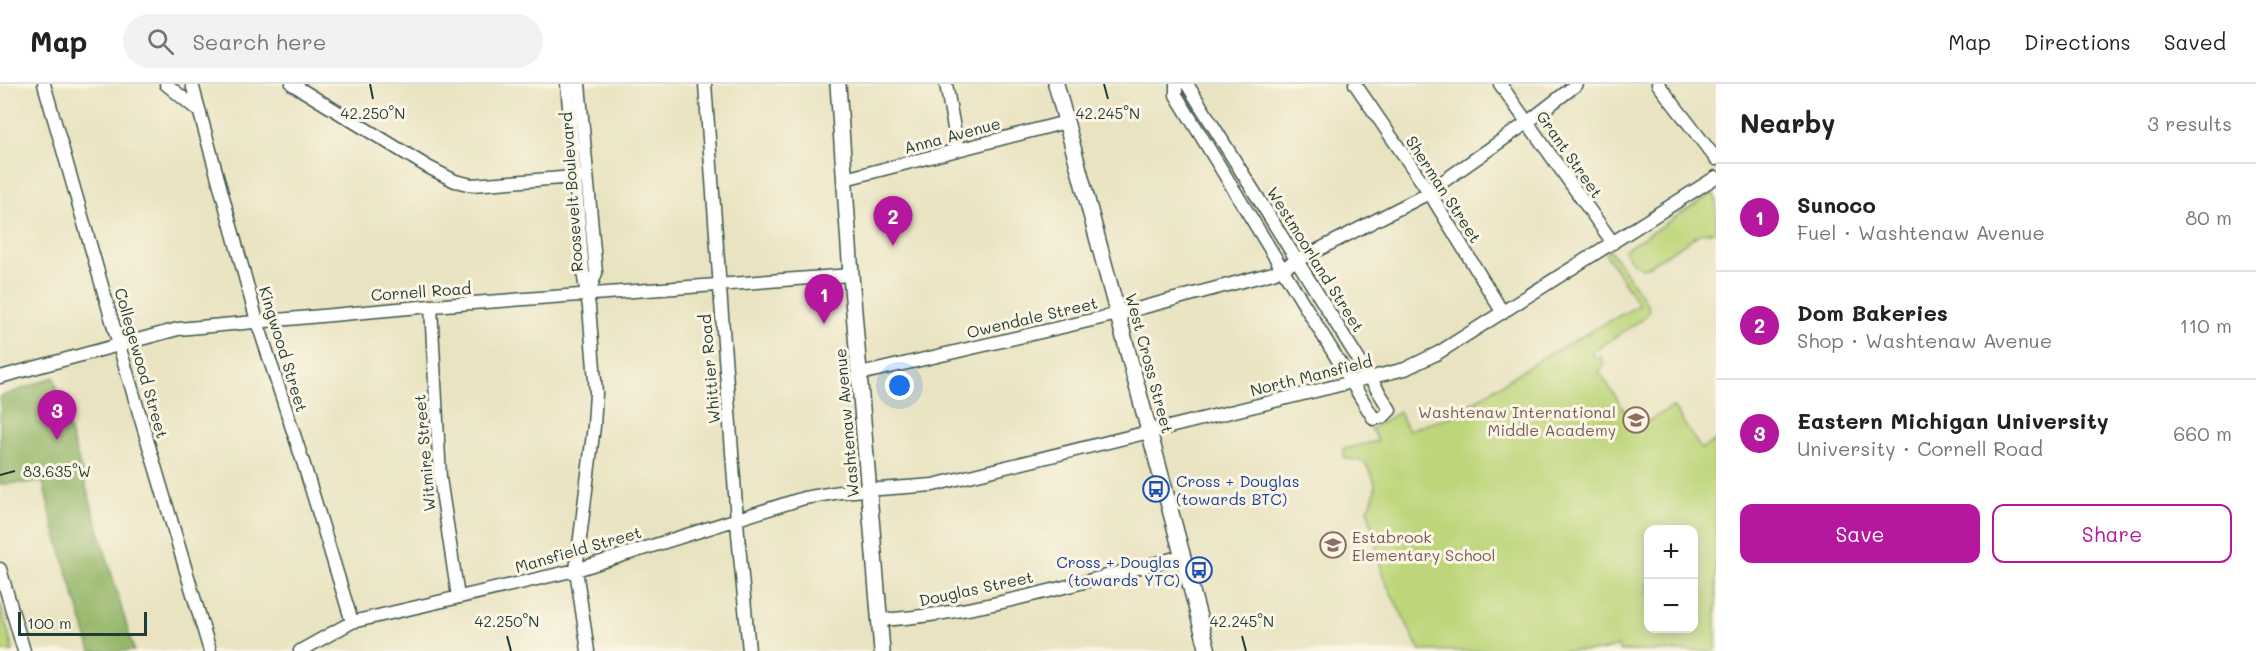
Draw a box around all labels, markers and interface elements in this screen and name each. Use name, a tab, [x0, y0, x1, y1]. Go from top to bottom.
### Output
search box	[123, 14, 543, 68]
text: Map	[30, 23, 87, 59]
icon: search	[144, 25, 177, 58]
text: Search here	[192, 27, 326, 56]
text: Map	[1948, 28, 1991, 55]
text: Directions	[2024, 28, 2131, 55]
text: Saved	[2164, 28, 2226, 55]
text: 42.250°N	[341, 103, 405, 123]
text: 42.245°N	[1076, 103, 1140, 123]
street label: Grant Street	[1532, 106, 1608, 202]
text: Nearby	[1740, 106, 1835, 140]
text: 3 results	[2147, 110, 2232, 136]
street label: Roosevelt Boulevard	[555, 111, 587, 273]
street label: Anna Avenue	[901, 112, 1003, 158]
street label: Sherman Street	[1402, 131, 1486, 247]
street label: Westmoorland Street	[1263, 182, 1369, 336]
text: Sunoco	[1797, 190, 1876, 219]
pin: 2	[874, 196, 912, 246]
text: 1	[1755, 204, 1764, 230]
text: 80 m	[2185, 204, 2232, 230]
text: Fuel · Washtenaw Avenue	[1797, 219, 2045, 245]
pin: 1	[804, 274, 844, 324]
street label: Cornell Road	[370, 277, 472, 305]
street label: Kingwood Street	[255, 284, 313, 414]
street label: Collegewood Street	[110, 285, 174, 441]
street label: West Cross Street	[1121, 291, 1179, 435]
street label: Owendale Street	[964, 292, 1100, 342]
text: Dom Bakeries	[1797, 298, 1948, 327]
text: 2	[1754, 312, 1765, 338]
text: 110 m	[2179, 312, 2232, 338]
street label: Whittier Road	[694, 313, 724, 425]
text: Shop · Washtenaw Avenue	[1797, 327, 2052, 353]
street label: Washtenaw Avenue	[829, 348, 863, 498]
street label: North Mansfield	[1248, 350, 1374, 400]
your location	[885, 371, 914, 400]
pin: 3	[38, 390, 76, 440]
street label: Witmire Street	[408, 393, 440, 513]
place label: Washtenaw International Middle Academy	[1418, 401, 1616, 440]
school or university icon: Washtenaw International Middle Academy	[1621, 405, 1651, 435]
text: Eastern Michigan University	[1797, 406, 2109, 435]
text: 3	[1754, 420, 1766, 446]
text: 660 m	[2173, 420, 2232, 446]
text: University · Cornell Road	[1797, 435, 2043, 461]
text: 83.635°W	[23, 461, 91, 481]
place label: Cross + Douglas (towards BTC)	[1176, 470, 1300, 509]
bus stop icon: Cross + Douglas (towards BTC)	[1141, 474, 1171, 504]
button: Save	[1740, 504, 1980, 563]
button: Share	[1992, 504, 2232, 563]
street label: Mansfield Street	[512, 521, 644, 577]
map controls	[1644, 525, 1698, 633]
button: +	[1644, 525, 1698, 579]
place label: Estabrook Elementary School	[1352, 526, 1496, 565]
school or university icon: Estabrook Elementary School	[1318, 530, 1348, 560]
place label: Cross + Douglas (towards YTC)	[1056, 551, 1180, 590]
bus stop icon: Cross + Douglas (towards YTC)	[1184, 555, 1214, 585]
street label: Douglas Street	[917, 566, 1035, 610]
button: −	[1644, 579, 1698, 633]
scale bar	[18, 609, 147, 636]
text: 42.250°N	[475, 611, 539, 631]
text: 42.245°N	[1210, 611, 1274, 631]
text: 100 m	[27, 612, 72, 633]

